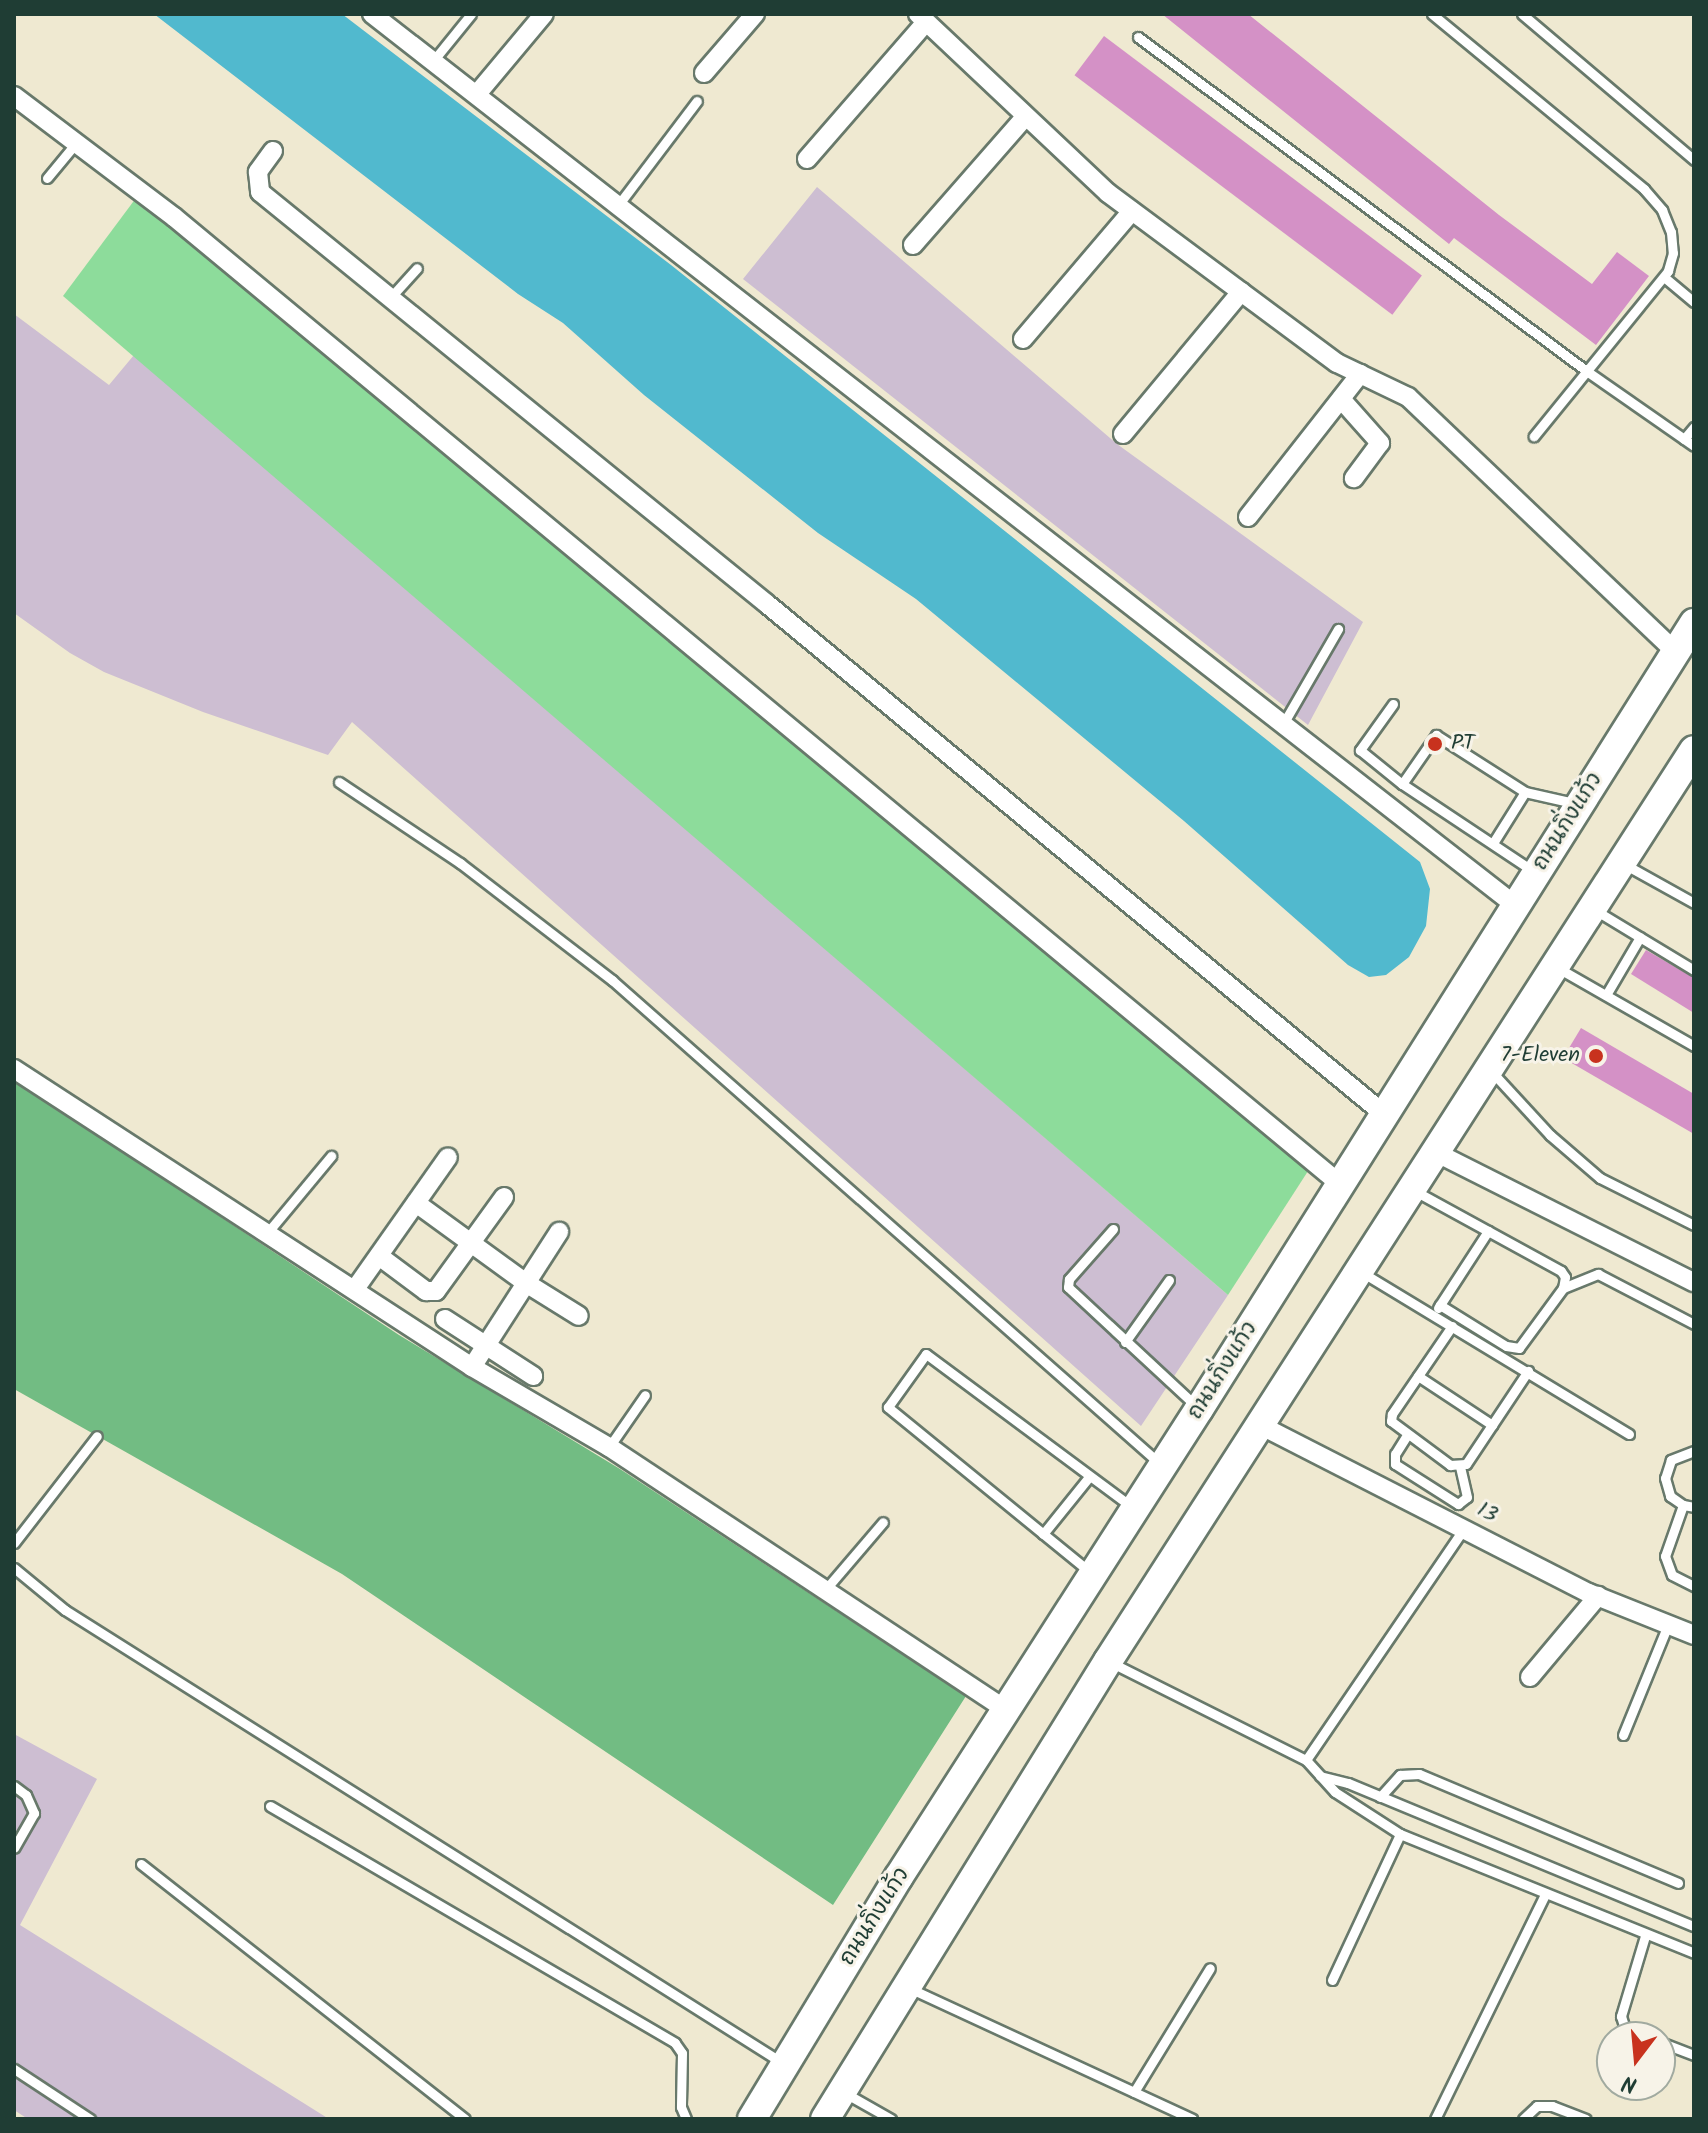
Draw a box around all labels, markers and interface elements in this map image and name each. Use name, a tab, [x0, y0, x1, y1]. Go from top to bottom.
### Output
place label: PT	[1451, 731, 1475, 757]
marker: PT	[1426, 735, 1444, 753]
street label: ถนนกิ่งแก้ว	[1528, 768, 1608, 876]
place label: 7-Eleven	[1501, 1043, 1580, 1069]
marker: 7-Eleven	[1587, 1047, 1605, 1065]
street label: ถนนกิ่งแก้ว	[1183, 1317, 1263, 1425]
street label: 13	[1472, 1497, 1502, 1529]
street label: ถนนกิ่งแก้ว	[835, 1863, 915, 1971]
north arrow	[1596, 2021, 1676, 2101]
text: N	[1618, 2064, 1641, 2101]

